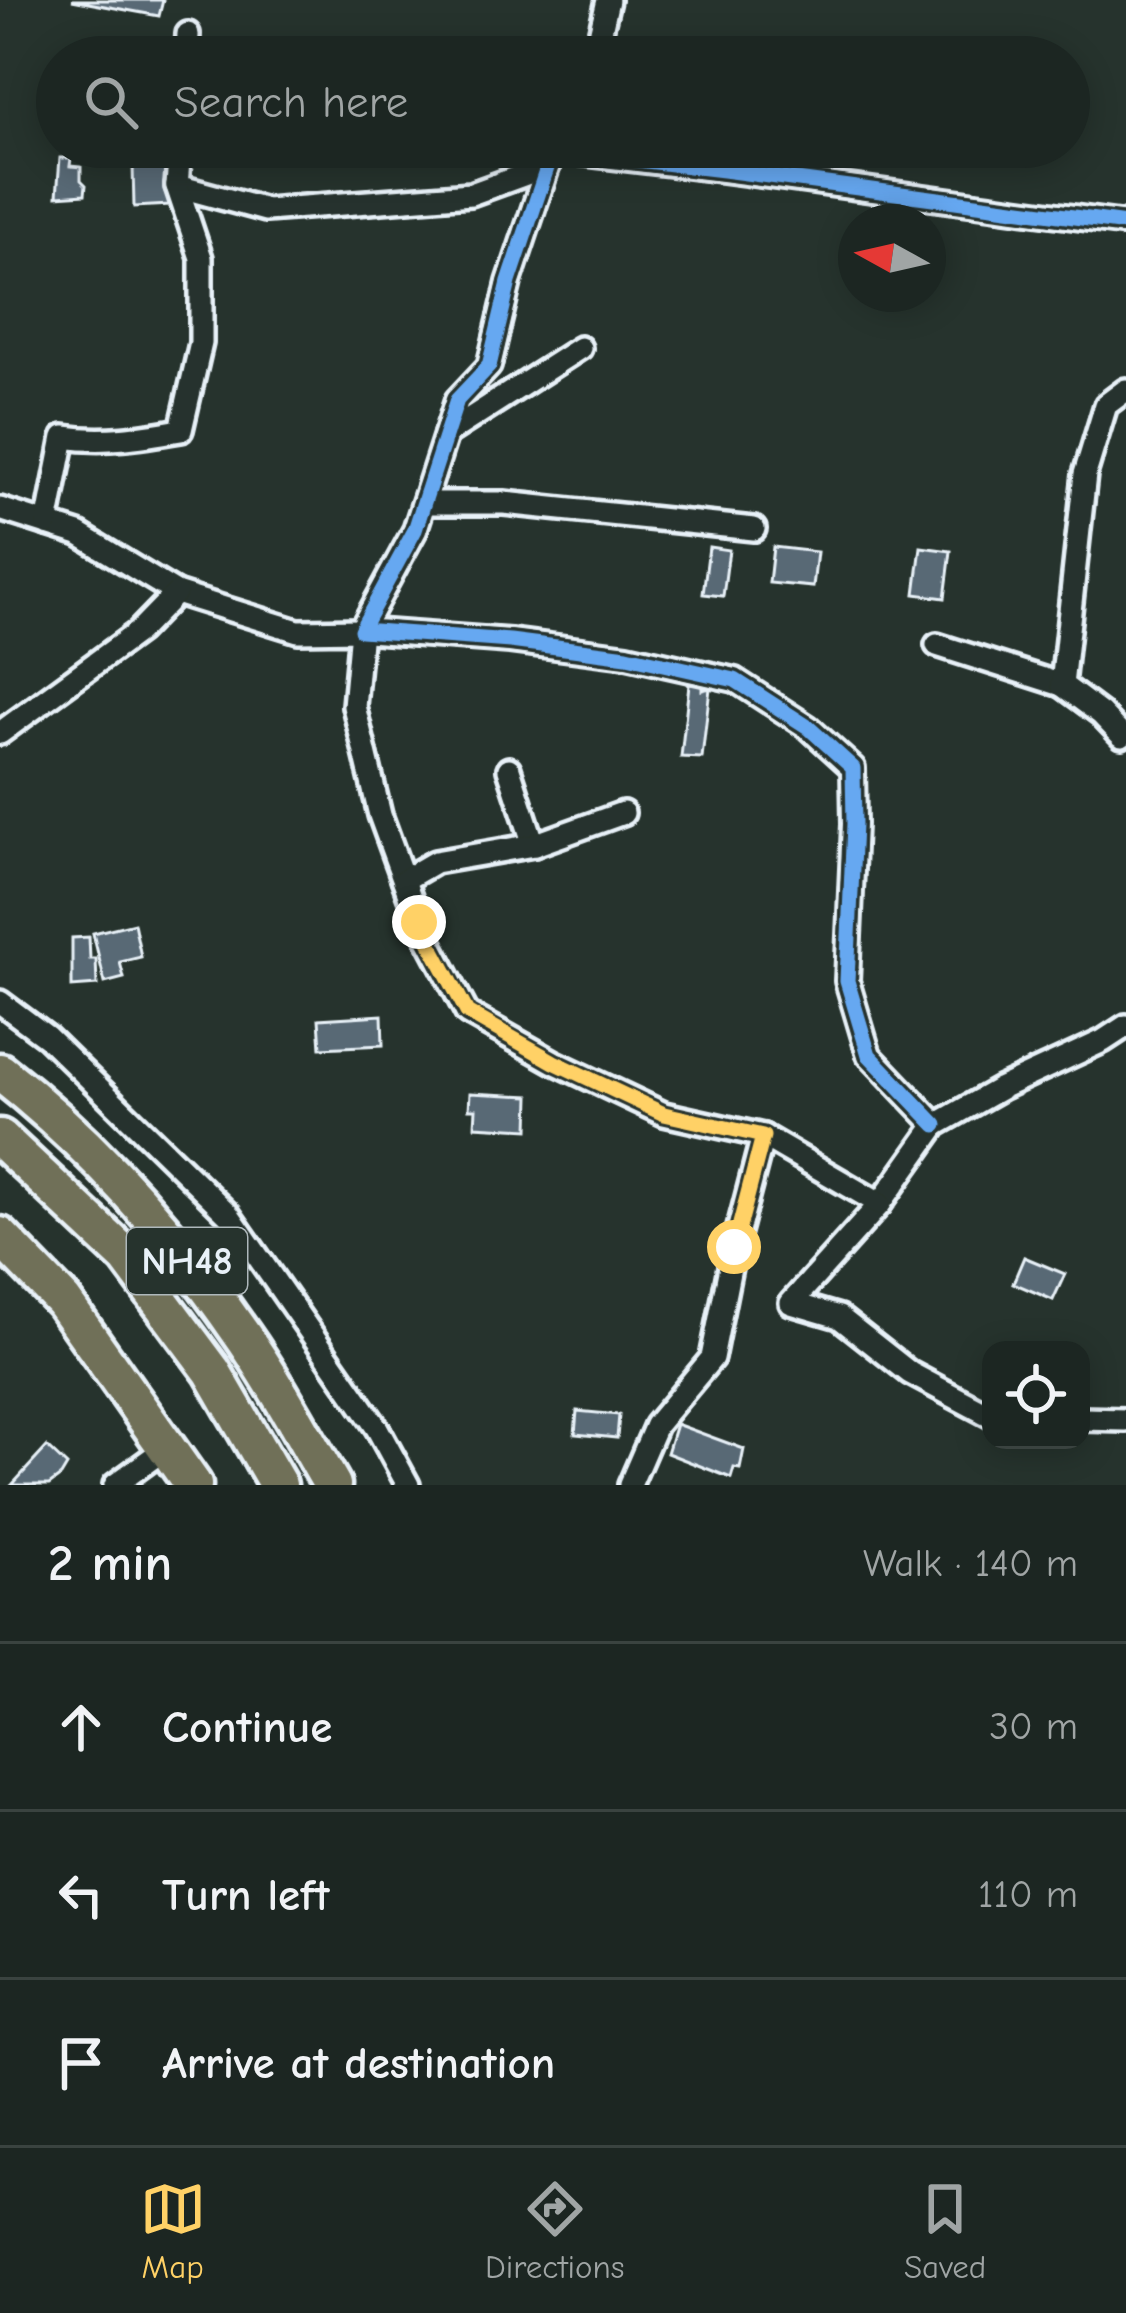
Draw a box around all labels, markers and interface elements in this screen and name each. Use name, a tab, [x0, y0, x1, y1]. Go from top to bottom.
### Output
search box	[36, 36, 1090, 168]
icon: search	[78, 69, 144, 135]
text: Search here	[174, 76, 408, 128]
north arrow	[838, 204, 946, 312]
route end	[392, 895, 446, 949]
route start	[707, 1220, 761, 1274]
road number: NH48	[127, 1228, 247, 1294]
map controls	[982, 1341, 1090, 1449]
button: locate	[982, 1341, 1090, 1449]
text: 2 min	[48, 1534, 172, 1593]
text: Walk · 140 m	[863, 1541, 1078, 1586]
icon: ahead	[48, 1694, 114, 1760]
text: Continue	[162, 1701, 332, 1753]
text: 30 m	[989, 1704, 1078, 1749]
icon: left	[48, 1862, 114, 1928]
text: Turn left	[162, 1869, 329, 1921]
text: 110 m	[978, 1872, 1078, 1917]
icon: arrive	[48, 2030, 114, 2096]
text: Arrive at destination	[162, 2037, 555, 2089]
tab: Map	[140, 2176, 206, 2286]
tab: Directions	[485, 2176, 625, 2286]
tab: Saved	[904, 2176, 986, 2286]

